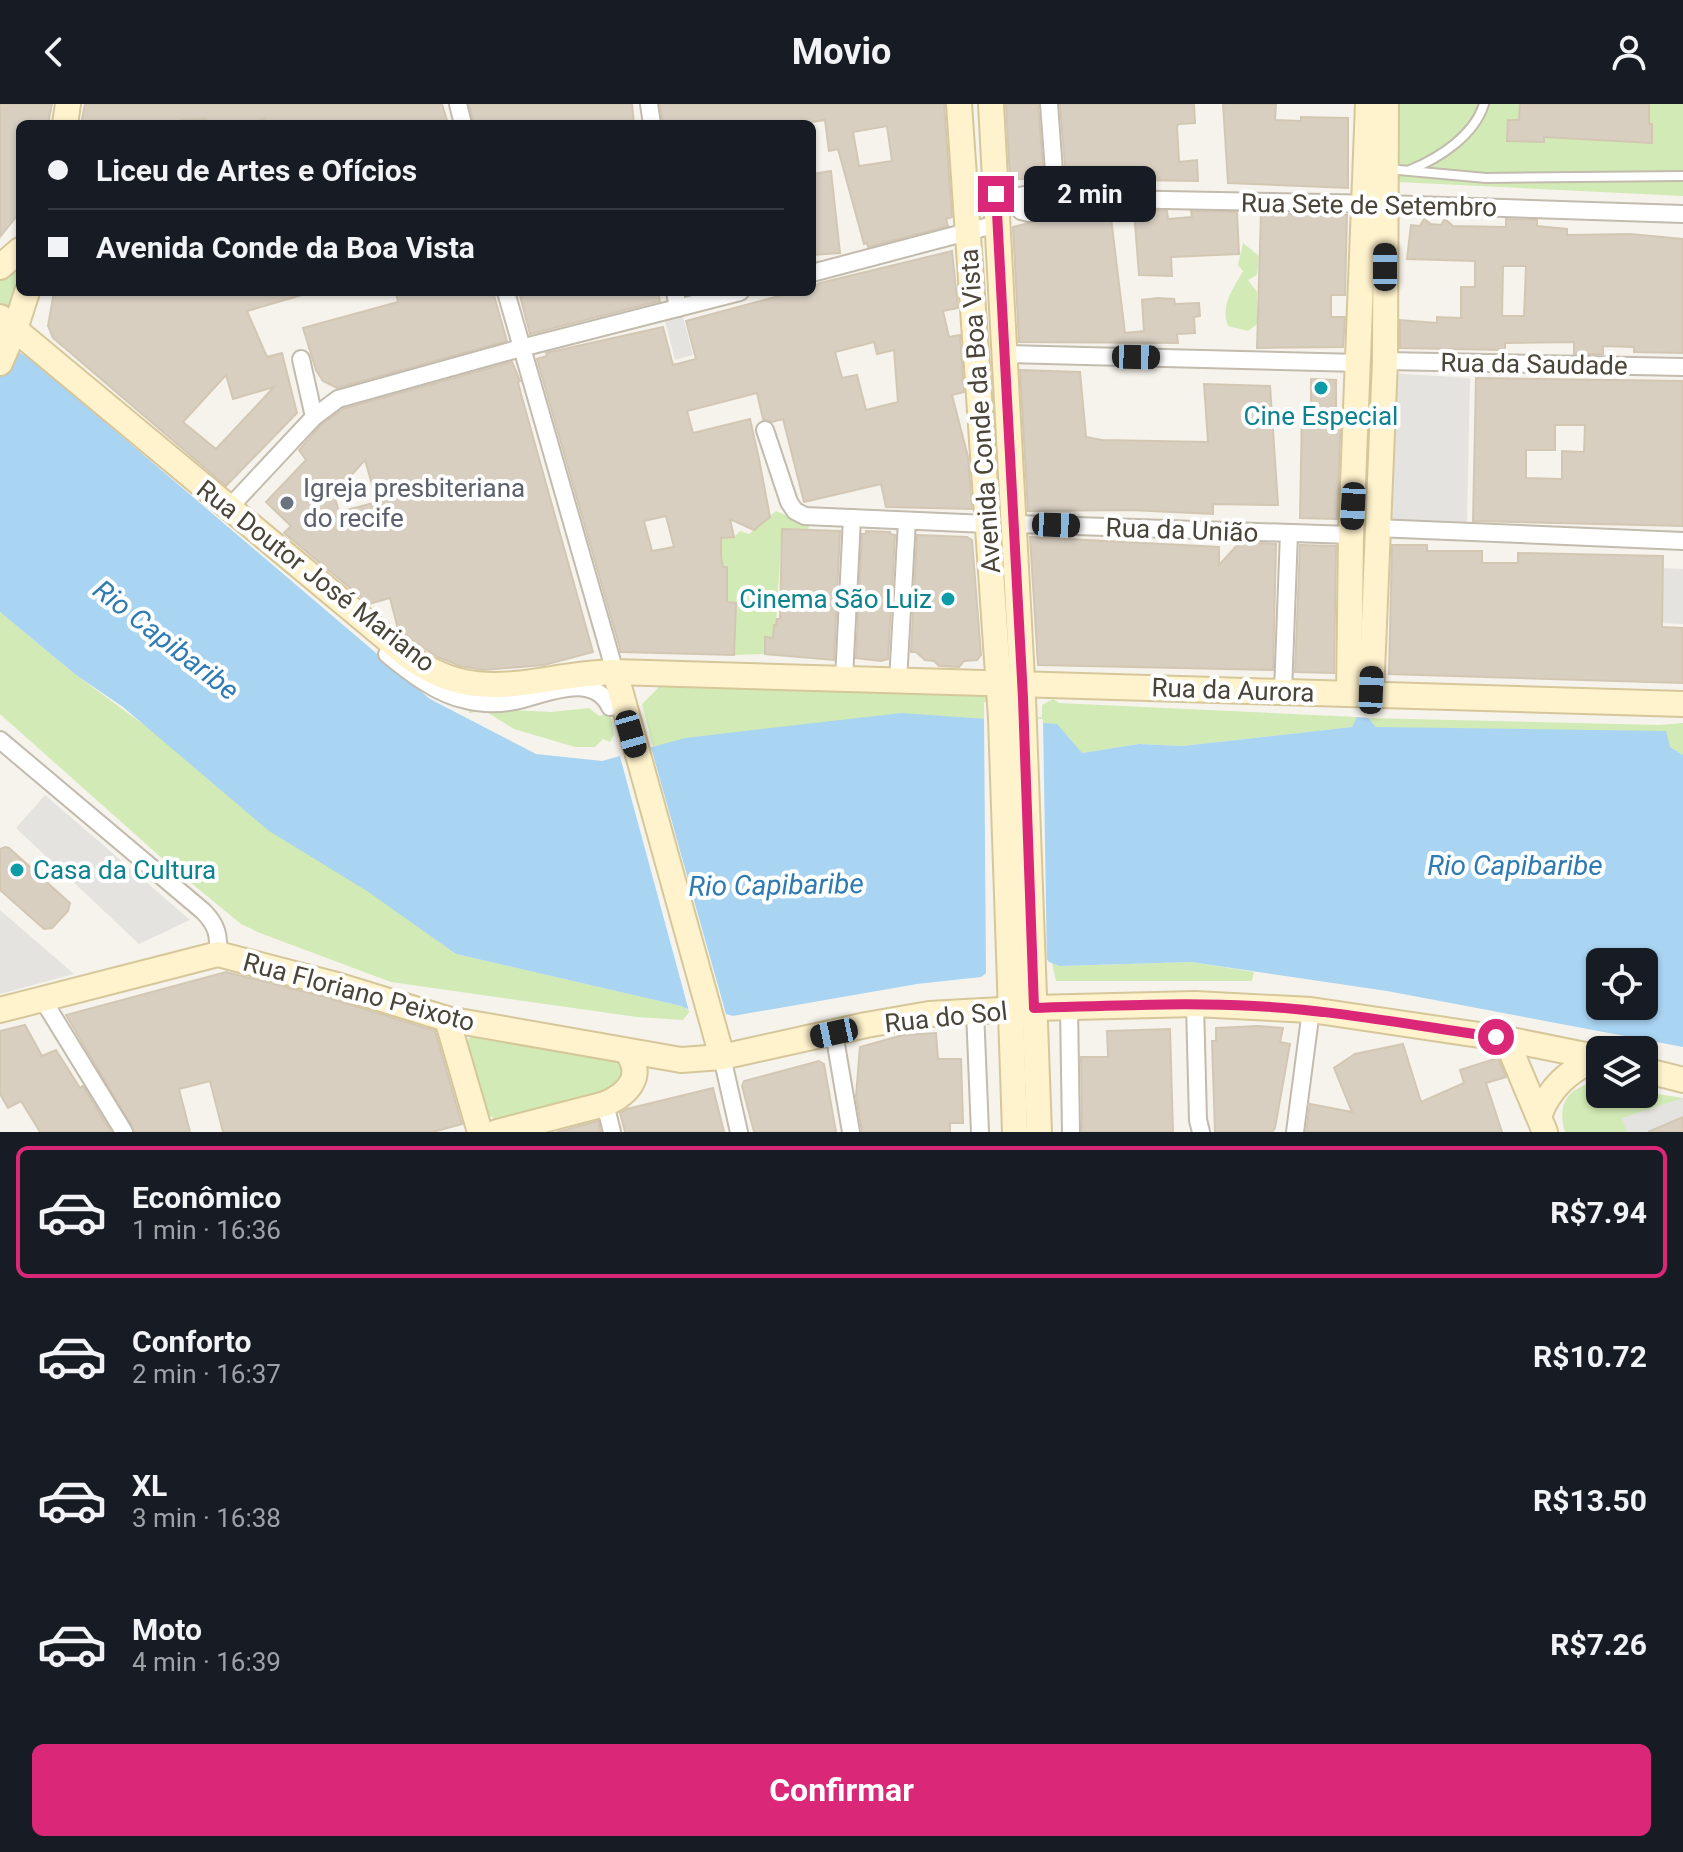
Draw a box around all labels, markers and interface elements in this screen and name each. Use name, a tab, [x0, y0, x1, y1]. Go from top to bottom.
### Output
icon: back	[32, 30, 76, 74]
icon: person	[1607, 30, 1651, 74]
text: Movio	[792, 31, 891, 73]
text: Liceu de Artes e Ofícios	[96, 153, 417, 188]
callout: 2 min	[1024, 166, 1156, 222]
route end	[978, 176, 1014, 212]
text: 2 min	[1057, 179, 1123, 209]
street label: Rua Sete de Setembro	[1241, 188, 1497, 222]
text: Avenida Conde da Boa Vista	[96, 230, 475, 265]
car	[1373, 243, 1397, 291]
street label: Avenida Conde da Boa Vista	[954, 248, 1006, 574]
car	[1112, 345, 1160, 369]
street label: Rua da Saudade	[1440, 347, 1628, 381]
marker: Cine Especial	[1312, 379, 1330, 397]
place label: Cine Especial	[1244, 401, 1398, 431]
place label: Igreja presbiteriana do recife	[303, 473, 525, 533]
street label: Rua Doutor José Mariano	[191, 474, 441, 678]
car	[1340, 481, 1366, 531]
marker: Igreja presbiteriana do recife	[278, 494, 296, 512]
car	[1032, 512, 1080, 538]
street label: Rua da União	[1105, 512, 1259, 548]
water label: Rio Capibaribe	[87, 573, 245, 707]
place label: Cinema São Luiz	[739, 584, 932, 614]
marker: Cinema São Luiz	[939, 590, 957, 608]
car	[1358, 666, 1384, 714]
street label: Rua da Aurora	[1151, 672, 1315, 708]
car	[613, 708, 649, 760]
water label: Rio Capibaribe	[1427, 849, 1603, 882]
place label: Casa da Cultura	[33, 855, 216, 885]
marker: Casa da Cultura	[8, 861, 26, 879]
water label: Rio Capibaribe	[688, 867, 864, 903]
street label: Rua Floriano Peixoto	[240, 947, 478, 1037]
map controls	[1586, 948, 1658, 1108]
button: locate	[1586, 948, 1658, 1020]
street label: Rua do Sol	[883, 996, 1009, 1038]
car	[808, 1016, 860, 1050]
route start	[1478, 1019, 1514, 1055]
button: layers	[1586, 1036, 1658, 1108]
icon: car	[36, 1176, 108, 1248]
text: Econômico	[132, 1180, 281, 1215]
text: R$7.94	[1550, 1195, 1647, 1230]
text: 1 min · 16:36	[132, 1215, 281, 1245]
icon: car	[36, 1320, 108, 1392]
text: Conforto	[132, 1324, 251, 1359]
text: R$10.72	[1533, 1339, 1647, 1374]
text: 2 min · 16:37	[132, 1359, 281, 1389]
icon: car	[36, 1464, 108, 1536]
text: XL	[132, 1468, 167, 1503]
text: R$13.50	[1533, 1483, 1647, 1518]
text: 3 min · 16:38	[132, 1503, 281, 1533]
icon: car	[36, 1608, 108, 1680]
text: Moto	[132, 1612, 202, 1647]
text: R$7.26	[1550, 1627, 1647, 1662]
text: 4 min · 16:39	[132, 1647, 281, 1677]
button: Confirmar	[32, 1744, 1651, 1836]

